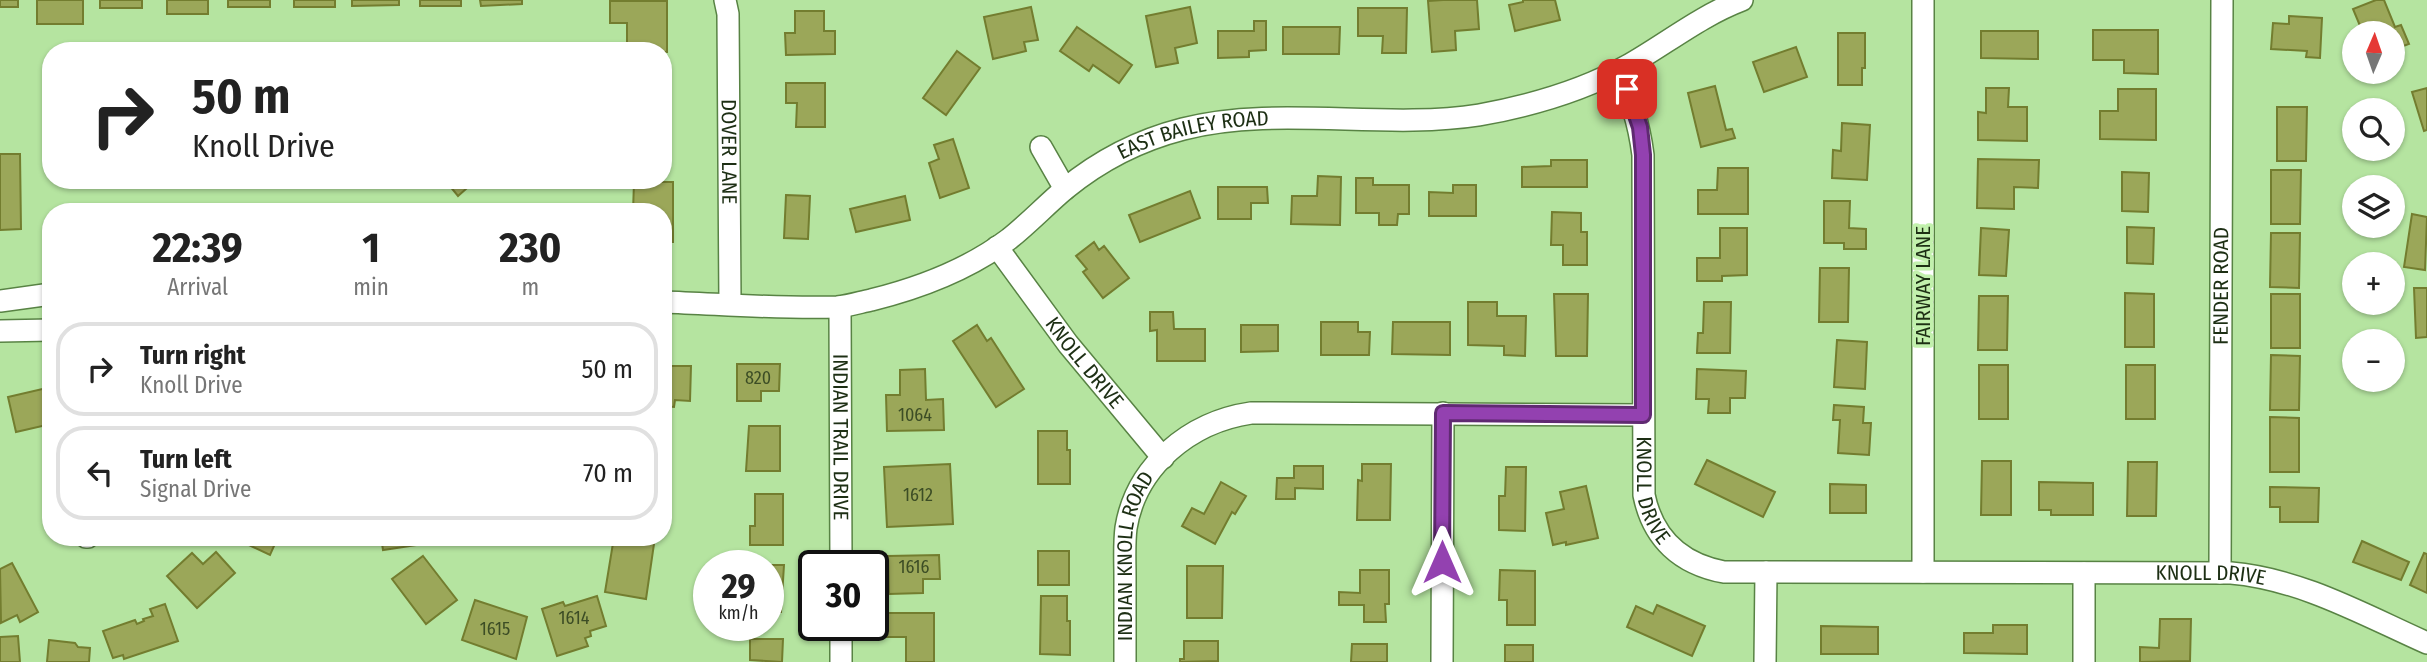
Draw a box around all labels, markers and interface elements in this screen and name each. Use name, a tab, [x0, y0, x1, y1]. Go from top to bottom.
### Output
north arrow	[2342, 21, 2404, 84]
map controls	[2342, 21, 2405, 392]
pin	[1597, 59, 1657, 119]
text: 50 m	[192, 67, 290, 126]
icon: right	[77, 70, 168, 161]
icon: arrive	[1608, 70, 1646, 108]
button: search	[2342, 98, 2405, 161]
street label: DOVER LANE	[716, 99, 742, 205]
street label: EAST BAILEY ROAD	[1113, 105, 1269, 165]
text: Knoll Drive	[192, 127, 335, 165]
button: layers	[2342, 175, 2405, 238]
text: 22:39	[152, 223, 243, 273]
text: 1	[362, 223, 380, 273]
text: 230	[499, 223, 562, 273]
street label: FAIRWAY LANE	[1910, 226, 1936, 346]
street label: FENDER ROAD	[2208, 227, 2234, 345]
button: +	[2342, 252, 2405, 315]
text: Arrival	[167, 273, 228, 301]
text: min	[353, 273, 389, 301]
text: m	[522, 273, 539, 301]
street label: KNOLL DRIVE	[1040, 312, 1129, 414]
button: −	[2342, 329, 2405, 392]
text: Turn right	[140, 340, 246, 371]
icon: right	[81, 350, 119, 388]
text: 50 m	[581, 354, 633, 385]
street label: INDIAN TRAIL DRIVE	[827, 354, 854, 520]
house number: 820	[745, 367, 771, 389]
text: Knoll Drive	[140, 371, 243, 399]
house number: 1064	[898, 404, 932, 426]
street label: KNOLL DRIVE	[1631, 436, 1676, 549]
text: Turn left	[140, 444, 232, 475]
icon: left	[81, 454, 119, 492]
text: 70 m	[583, 458, 633, 489]
street label: INDIAN KNOLL ROAD	[1112, 466, 1159, 641]
text: Signal Drive	[140, 475, 251, 503]
house number: 1612	[903, 484, 933, 506]
position arrow	[1405, 525, 1479, 599]
speed limit sign: 30	[798, 550, 889, 641]
house number: 1616	[898, 556, 930, 578]
street label: KNOLL DRIVE	[2156, 560, 2268, 591]
text: 29	[721, 565, 756, 607]
text: km/h	[718, 602, 759, 624]
house number: 1614	[559, 607, 590, 629]
house number: 1615	[480, 618, 510, 640]

